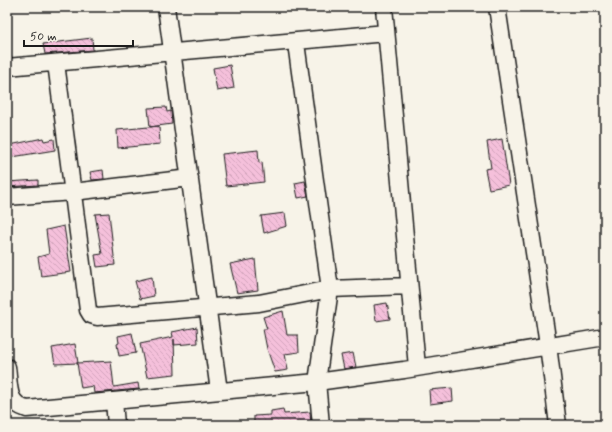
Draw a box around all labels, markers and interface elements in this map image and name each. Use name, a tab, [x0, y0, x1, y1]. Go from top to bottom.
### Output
scale bar	[24, 22, 133, 48]
text: 50 m	[30, 29, 57, 45]

